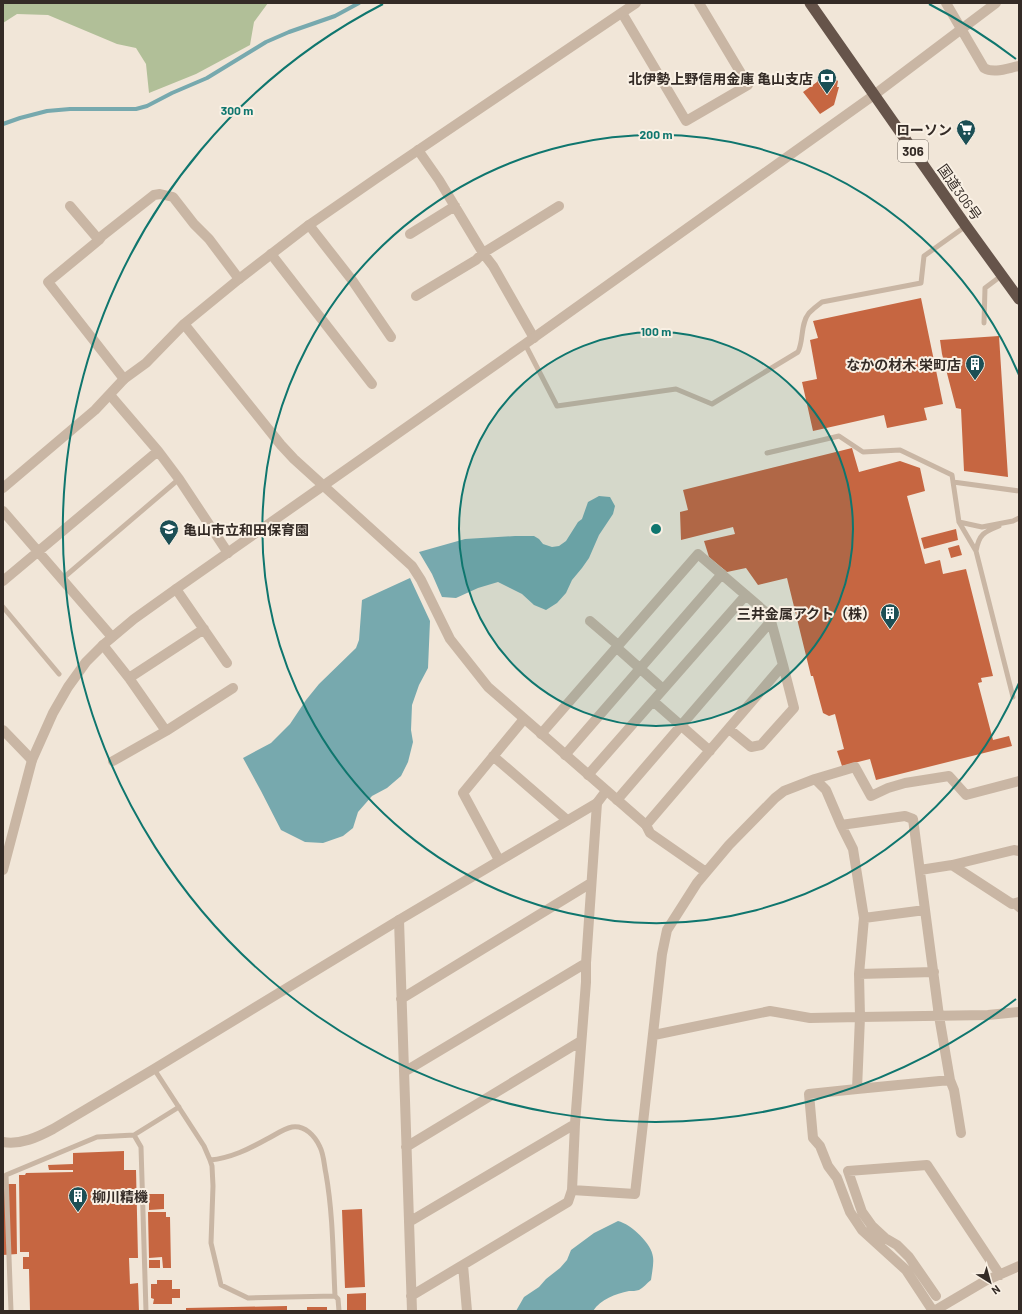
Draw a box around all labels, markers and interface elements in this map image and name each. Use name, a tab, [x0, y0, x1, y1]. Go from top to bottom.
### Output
bank icon: 北伊勢上野信用金庫 亀山支店	[816, 67, 838, 95]
place label: 北伊勢上野信用金庫 亀山支店	[628, 70, 813, 87]
text: 300 m	[221, 103, 253, 117]
supermarket icon: ローソン	[955, 118, 977, 146]
place label: ローソン	[896, 121, 952, 138]
text: 200 m	[640, 127, 672, 141]
road number: 306	[898, 140, 928, 162]
street label: 国道306号	[935, 161, 985, 223]
text: 100 m	[641, 324, 671, 338]
building icon: なかの材木 栄町店	[964, 353, 986, 381]
place label: なかの材木 栄町店	[846, 356, 961, 373]
school or university icon: 亀山市立和田保育園	[158, 518, 180, 546]
place label: 亀山市立和田保育園	[183, 521, 309, 538]
centre of rings	[649, 522, 663, 536]
building icon: 三井金属アクト（株）	[879, 602, 901, 630]
place label: 三井金属アクト（株）	[737, 605, 876, 622]
building icon: 柳川精機	[67, 1185, 89, 1213]
place label: 柳川精機	[92, 1188, 148, 1205]
north arrow	[970, 1262, 1010, 1302]
text: N	[989, 1283, 1003, 1298]

